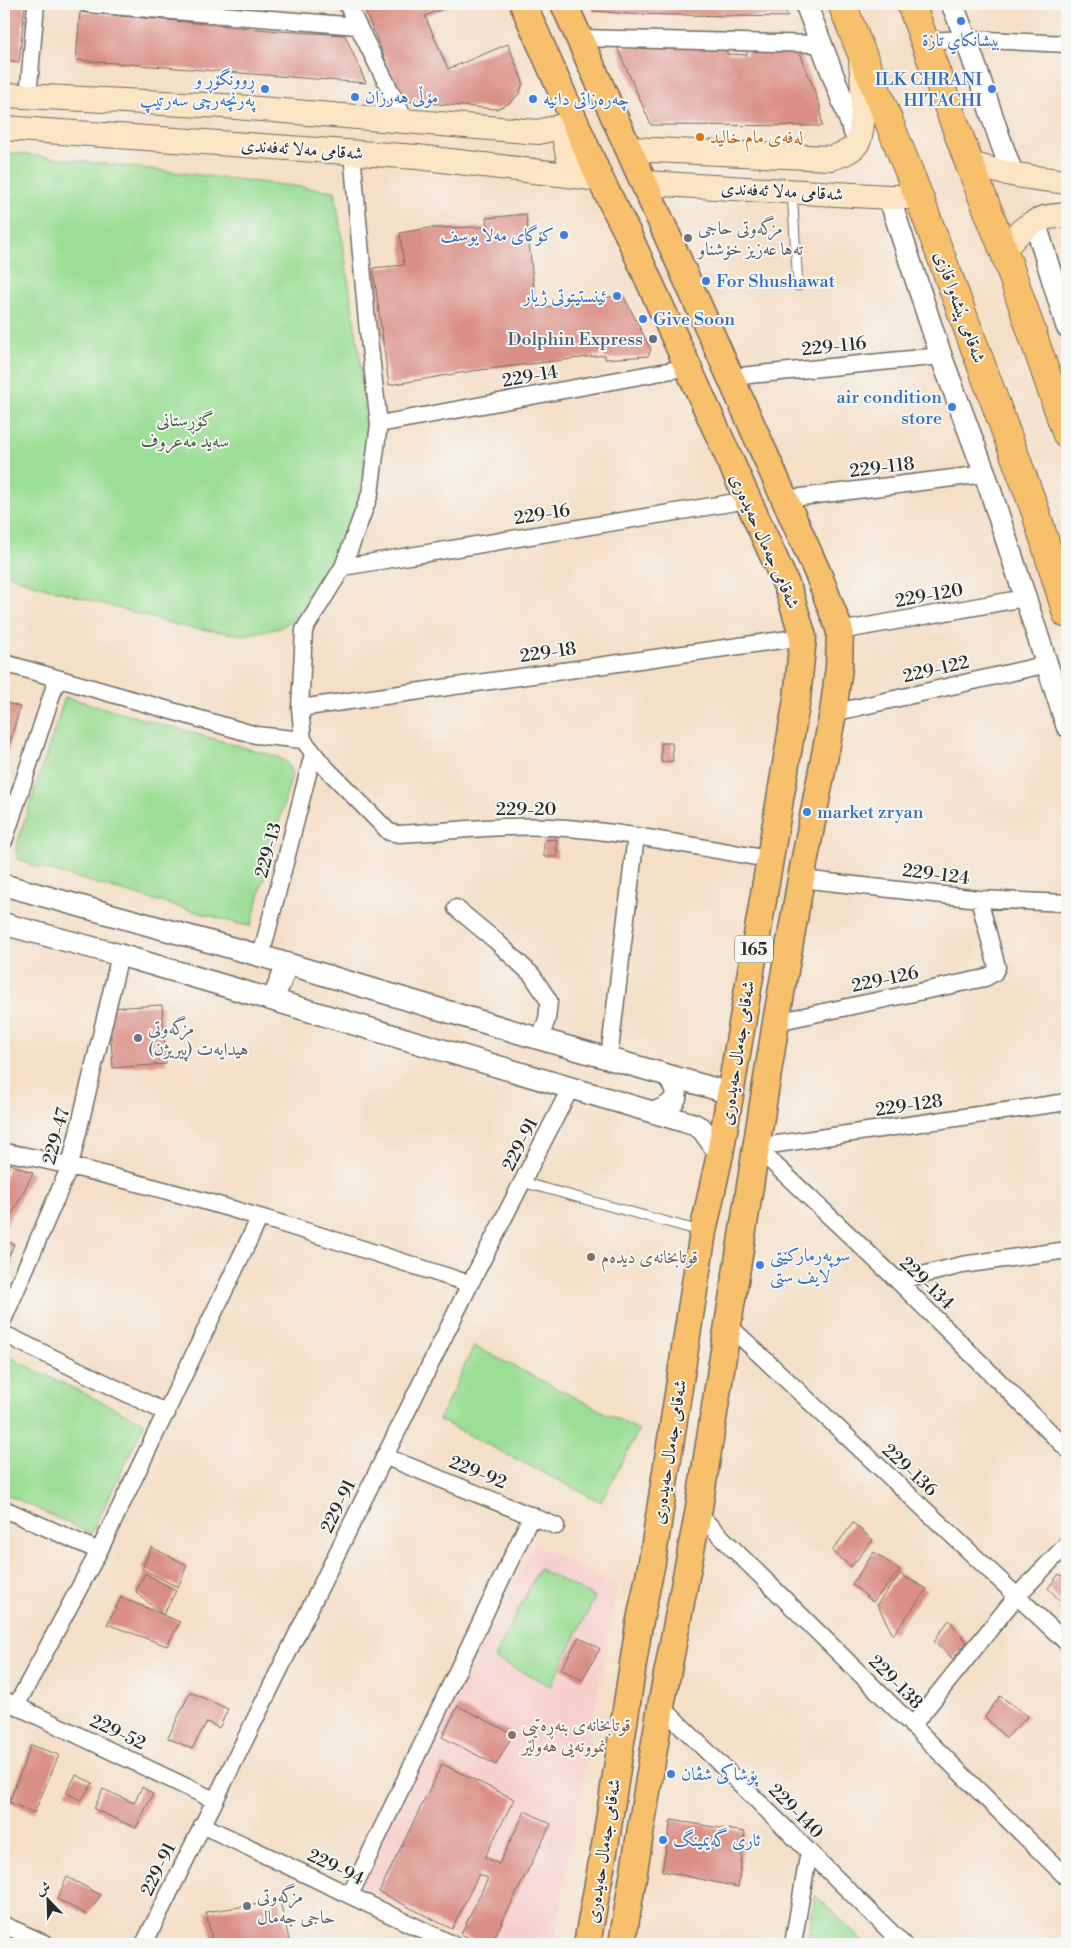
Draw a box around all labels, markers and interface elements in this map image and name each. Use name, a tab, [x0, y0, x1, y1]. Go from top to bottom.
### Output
marker: بيشانكاي تازة	[955, 15, 967, 27]
place label: بيشانكاي تازة	[922, 29, 1000, 55]
place label: ڕوونگۆڕ و پەرنچەرچی سەرتیپ	[140, 67, 257, 114]
place label: ILK CHRANI HITACHI	[875, 68, 982, 112]
marker: ڕوونگۆڕ و پەرنچەرچی سەرتیپ	[259, 83, 271, 95]
marker: ILK CHRANI HITACHI	[986, 83, 998, 95]
place label: مۆڵی هەرزان	[365, 86, 438, 109]
place label: چەرەزاتی دانیە	[543, 88, 629, 112]
marker: مۆڵی هەرزان	[349, 91, 361, 103]
marker: چەرەزاتی دانیە	[527, 93, 539, 105]
place label: لەفەی مام خالید	[710, 126, 803, 153]
marker: لەفەی مام خالید	[694, 131, 706, 143]
street label: شەقامی مەلا ئەفەندی	[240, 134, 364, 165]
street label: شەقامی مەلا ئەفەندی	[720, 177, 844, 206]
place label: مزگەوتی حاجی تەها عەزیز خۆشناو	[696, 215, 804, 261]
place label: کۆگای مەلا یوسف	[440, 224, 554, 247]
marker: کۆگای مەلا یوسف	[558, 229, 570, 241]
marker: مزگەوتی حاجی تەها عەزیز خۆشناو	[682, 232, 694, 244]
street label: شەقامی پێشەوا قازی	[929, 248, 991, 367]
place label: For Shushawat	[716, 270, 836, 293]
marker: For Shushawat	[700, 275, 712, 287]
place label: ئینستیتوتی ژیار	[522, 285, 607, 308]
marker: ئینستیتوتی ژیار	[611, 290, 623, 302]
place label: Give Soon	[653, 308, 735, 331]
marker: Give Soon	[637, 313, 649, 325]
place label: Dolphin Express	[508, 328, 643, 351]
street label: 229-116	[801, 332, 868, 361]
marker: Dolphin Express	[647, 333, 659, 345]
street label: 229-14	[500, 360, 560, 393]
place label: air condition store	[836, 386, 942, 430]
marker: air condition store	[946, 401, 958, 413]
park label: گۆڕستانی سەید مەعروف	[141, 409, 229, 454]
street label: 229-118	[848, 452, 916, 483]
street label: شەقامی جەمال حەیدەری	[724, 470, 805, 613]
street label: 229-16	[512, 499, 572, 530]
street label: 229-120	[893, 578, 965, 613]
street label: 229-18	[518, 637, 578, 668]
street label: 229-122	[901, 651, 971, 688]
street label: 229-20	[496, 798, 556, 821]
place label: market zryan	[817, 801, 924, 824]
marker: market zryan	[801, 806, 813, 818]
street label: 229-13	[250, 820, 287, 880]
street label: 229-124	[901, 859, 971, 890]
road number: 165	[735, 936, 773, 962]
street label: 229-126	[850, 961, 921, 998]
street label: شەقامی جەمال حەیدەری	[715, 979, 760, 1127]
place label: مزگه‌وتی هیدایه‌ت (پیریژن)	[148, 1015, 248, 1062]
marker: مزگه‌وتی هیدایه‌ت (پیریژن)	[132, 1032, 144, 1044]
street label: 229-128	[874, 1089, 944, 1122]
street label: 229-47	[38, 1105, 75, 1167]
street label: 229-91	[497, 1114, 544, 1175]
place label: سوپەرمارکێتی لایف ستی	[770, 1244, 850, 1289]
place label: قوتابخانەی دیدەم	[601, 1246, 698, 1273]
marker: قوتابخانەی دیدەم	[585, 1251, 597, 1263]
street label: 229-134	[894, 1252, 959, 1315]
marker: سوپەرمارکێتی لایف ستی	[754, 1259, 766, 1271]
street label: شەقامی جەمال حەیدەری	[647, 1378, 692, 1526]
street label: 229-136	[877, 1439, 942, 1502]
street label: 229-92	[446, 1451, 510, 1494]
street label: 229-91	[316, 1476, 361, 1537]
street label: 229-138	[864, 1650, 928, 1714]
street label: 229-52	[86, 1710, 149, 1755]
place label: قوتابخانەی بنەڕەتیی نموونەیی هەولێر	[520, 1714, 631, 1758]
marker: قوتابخانەی بنەڕەتیی نموونەیی هەولێر	[506, 1729, 518, 1741]
place label: پۆشاکی شڤان	[681, 1762, 759, 1787]
marker: پۆشاکی شڤان	[665, 1768, 677, 1780]
street label: شەقامی جەمال حەیدەری	[581, 1777, 626, 1925]
street label: 229-140	[763, 1779, 828, 1844]
place label: ئاری گەیمینگ	[673, 1827, 761, 1852]
marker: ئاری گەیمینگ	[657, 1834, 669, 1846]
street label: 229-91	[136, 1839, 181, 1900]
street label: 229-94	[304, 1844, 368, 1891]
north arrow	[22, 1876, 72, 1926]
text: ش	[33, 1878, 53, 1900]
place label: مزگەوتی حاجی جەمال	[257, 1883, 335, 1929]
marker: مزگەوتی حاجی جەمال	[241, 1900, 253, 1912]

